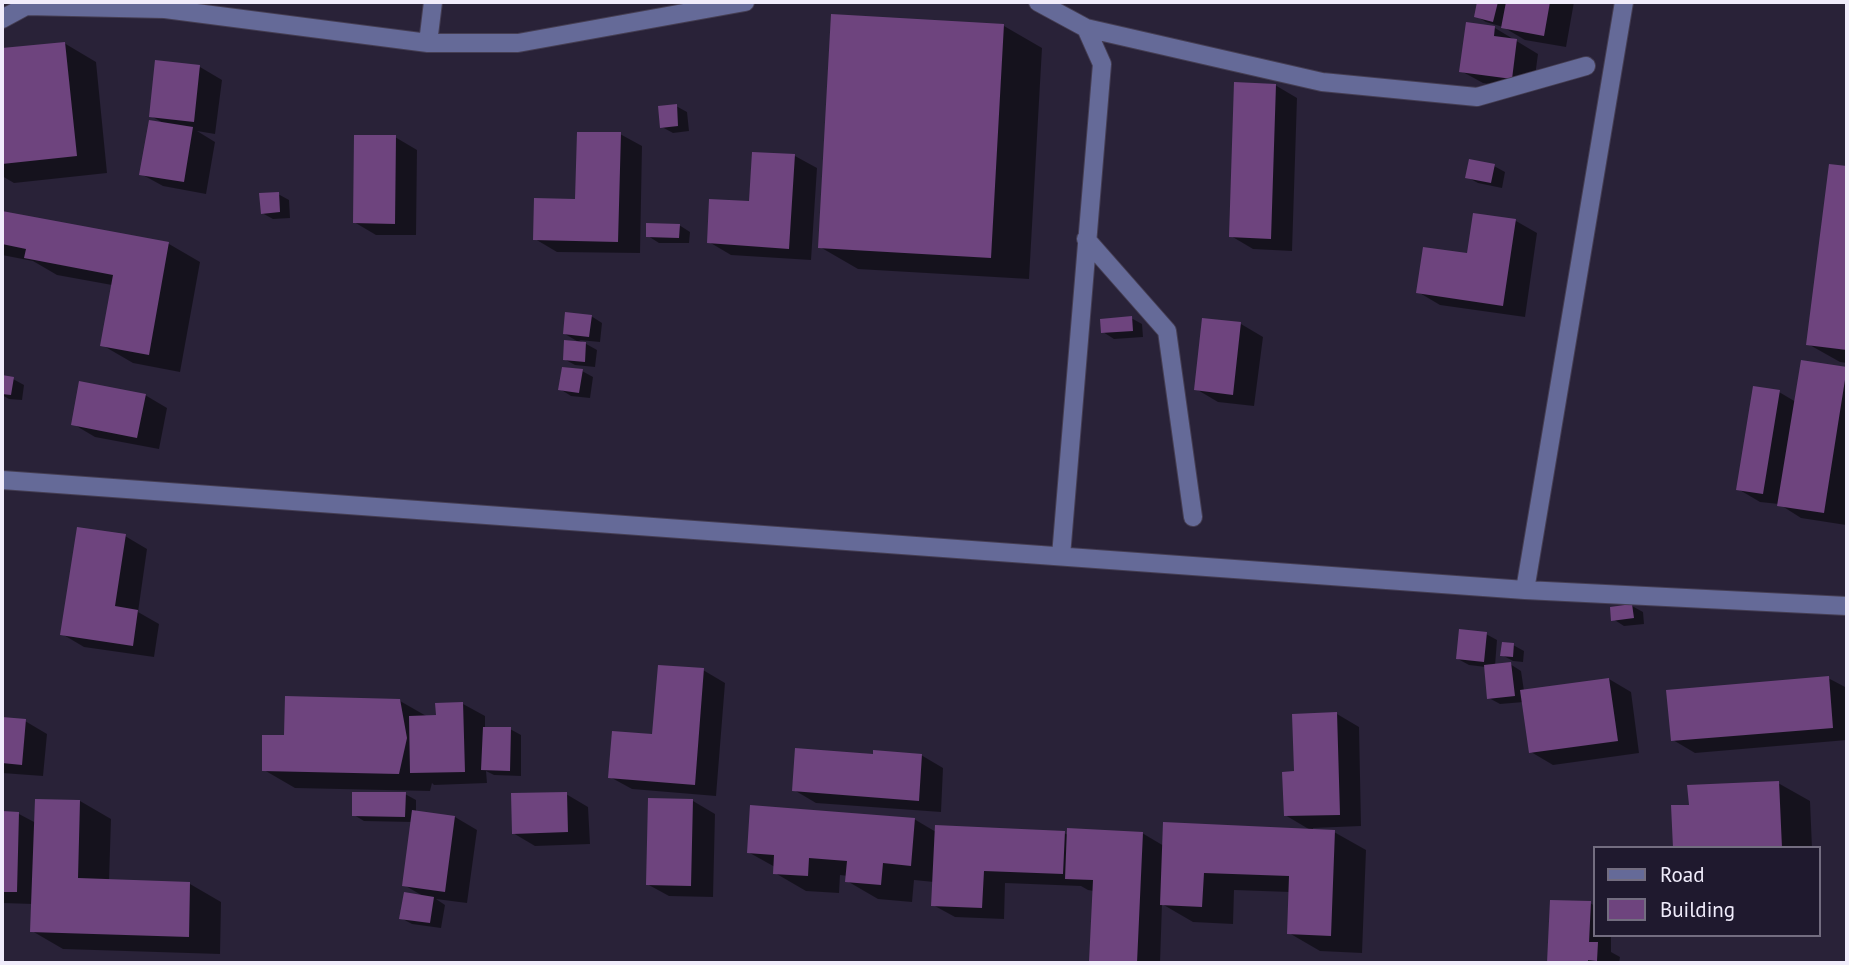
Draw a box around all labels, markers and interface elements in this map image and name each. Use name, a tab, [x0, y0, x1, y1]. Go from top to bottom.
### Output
legend	[1594, 846, 1821, 937]
text: Road	[1660, 861, 1704, 888]
text: Building	[1660, 896, 1735, 923]

